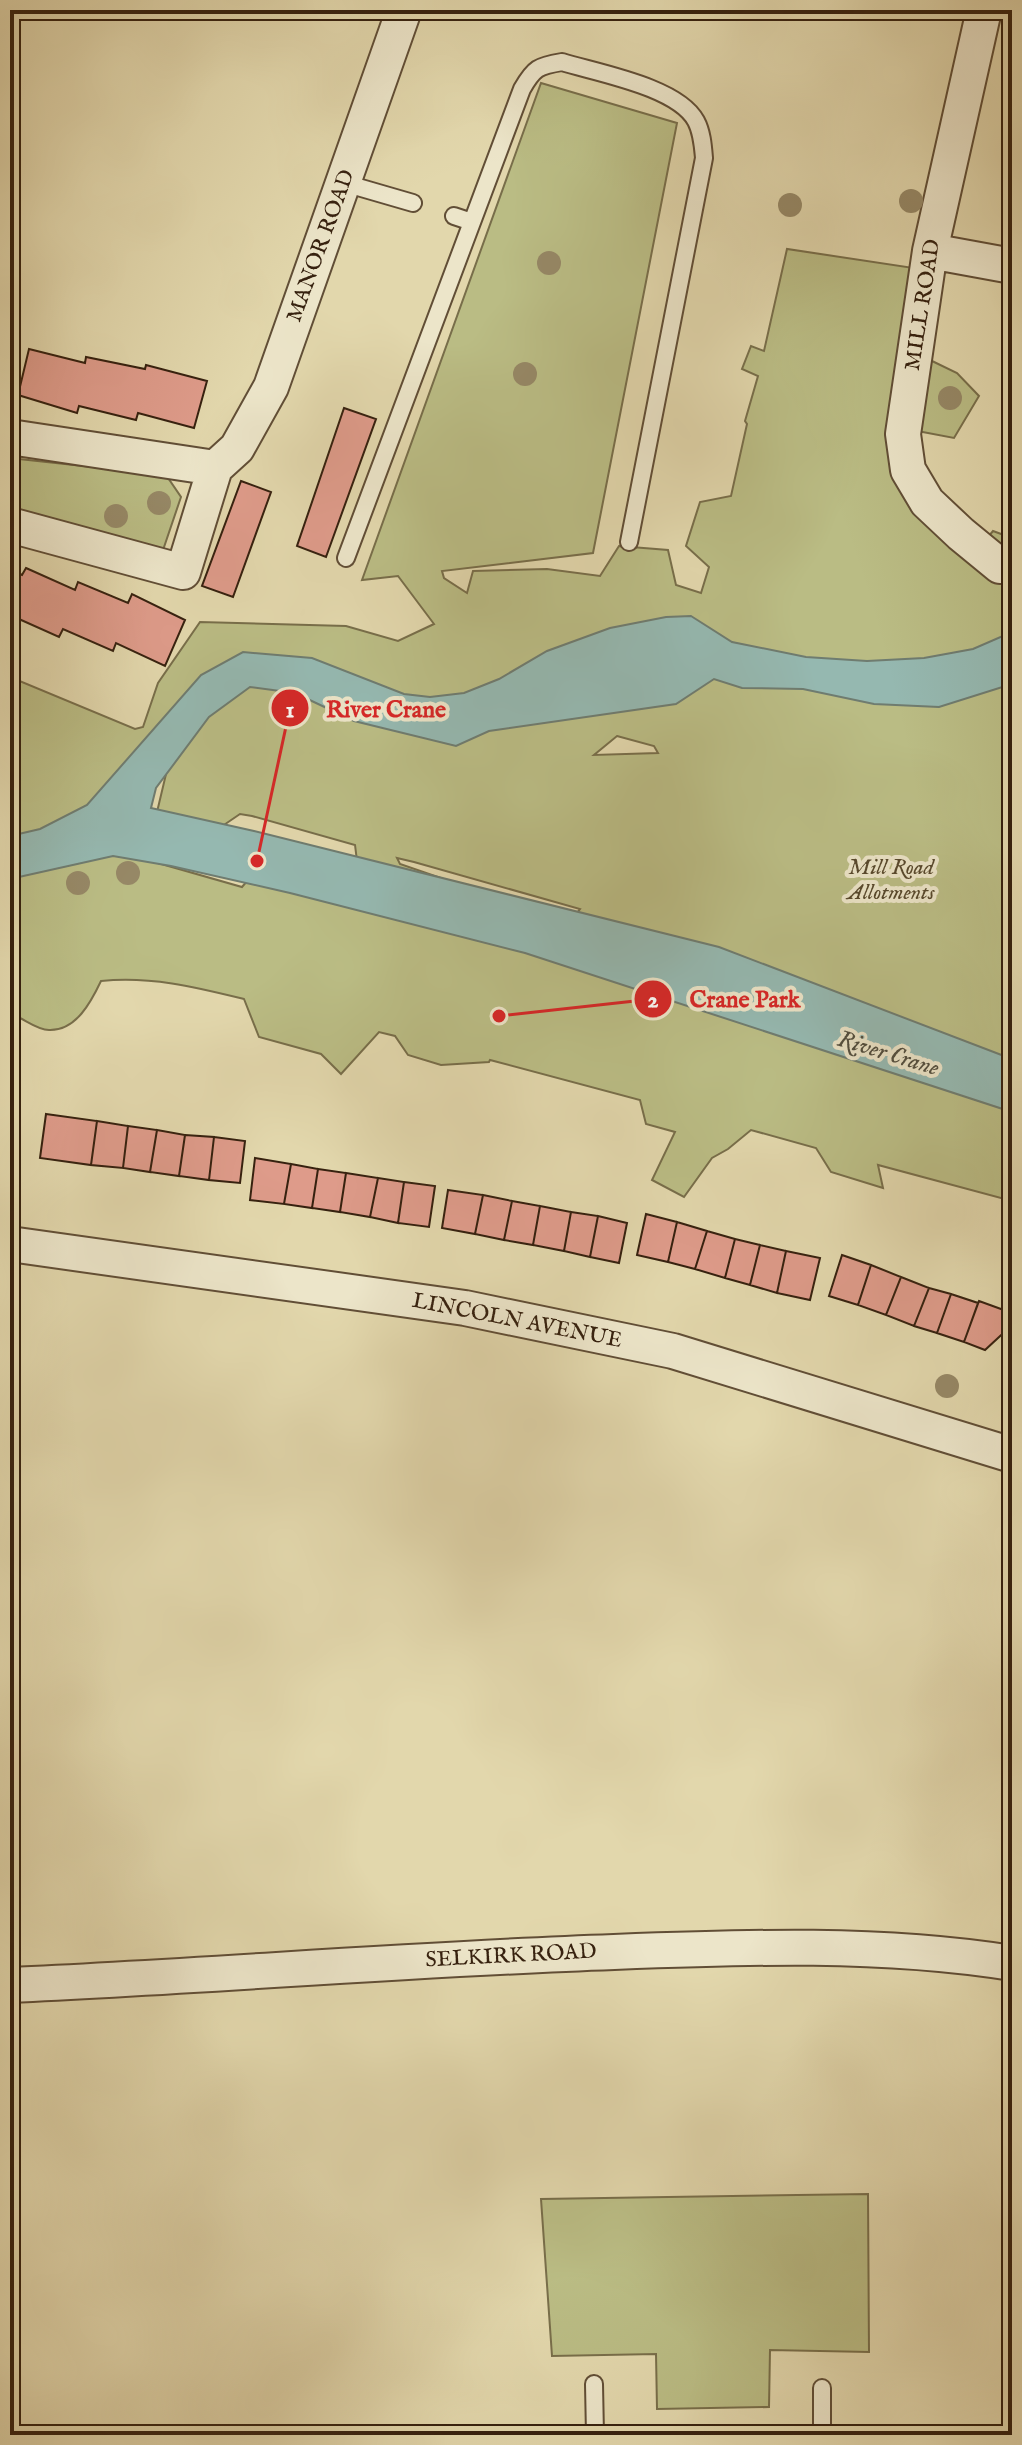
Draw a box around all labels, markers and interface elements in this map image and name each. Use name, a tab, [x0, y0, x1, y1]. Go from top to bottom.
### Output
street label: MANOR ROAD	[280, 166, 362, 326]
street label: MILL ROAD	[899, 237, 947, 373]
callout: River Crane	[270, 684, 462, 732]
text: 1	[286, 695, 295, 726]
text: River Crane	[326, 695, 446, 726]
park label: Mill Road Allotments	[846, 854, 935, 907]
callout: Crane Park	[633, 975, 816, 1023]
text: 2	[647, 985, 659, 1016]
text: Crane Park	[690, 985, 802, 1016]
water label: River Crane	[834, 1024, 942, 1084]
street label: LINCOLN AVENUE	[410, 1287, 624, 1355]
street label: SELKIRK ROAD	[425, 1938, 597, 1974]

